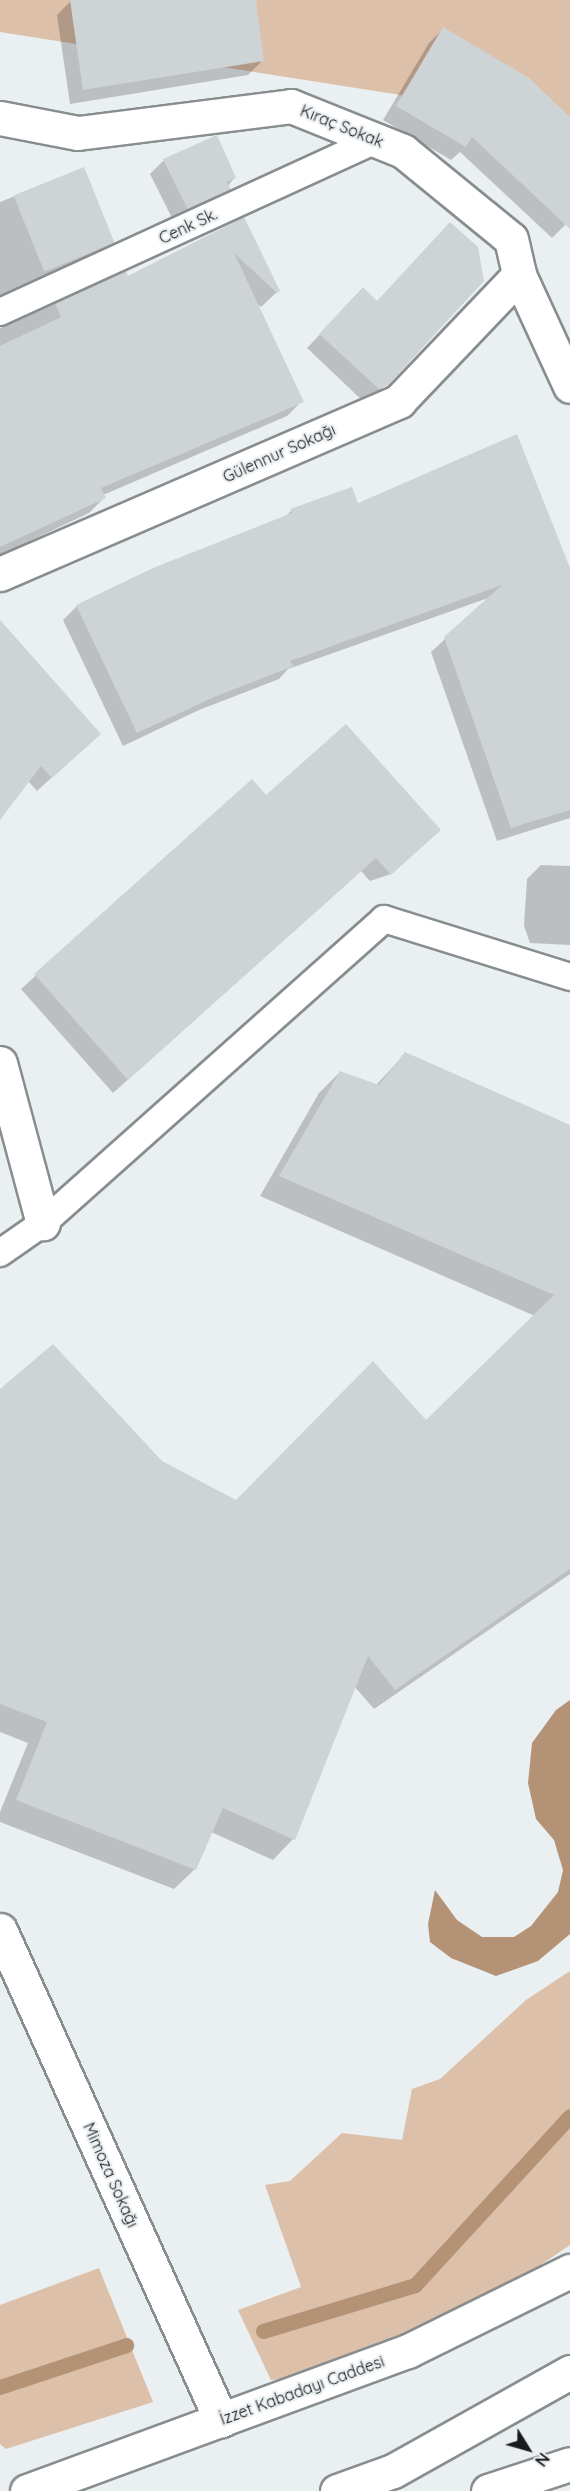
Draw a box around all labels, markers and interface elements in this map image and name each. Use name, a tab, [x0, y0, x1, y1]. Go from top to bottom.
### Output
street label: Kıraç Sokak	[298, 101, 386, 151]
street label: Cenk Sk.	[156, 204, 220, 248]
street label: Gülennur Sokağı	[220, 420, 338, 486]
street label: Mimoza Sokağı	[79, 2120, 143, 2230]
street label: İzzet Kabadayı Caddesi	[217, 2351, 387, 2429]
north arrow	[498, 2419, 558, 2479]
text: N	[531, 2449, 554, 2471]

